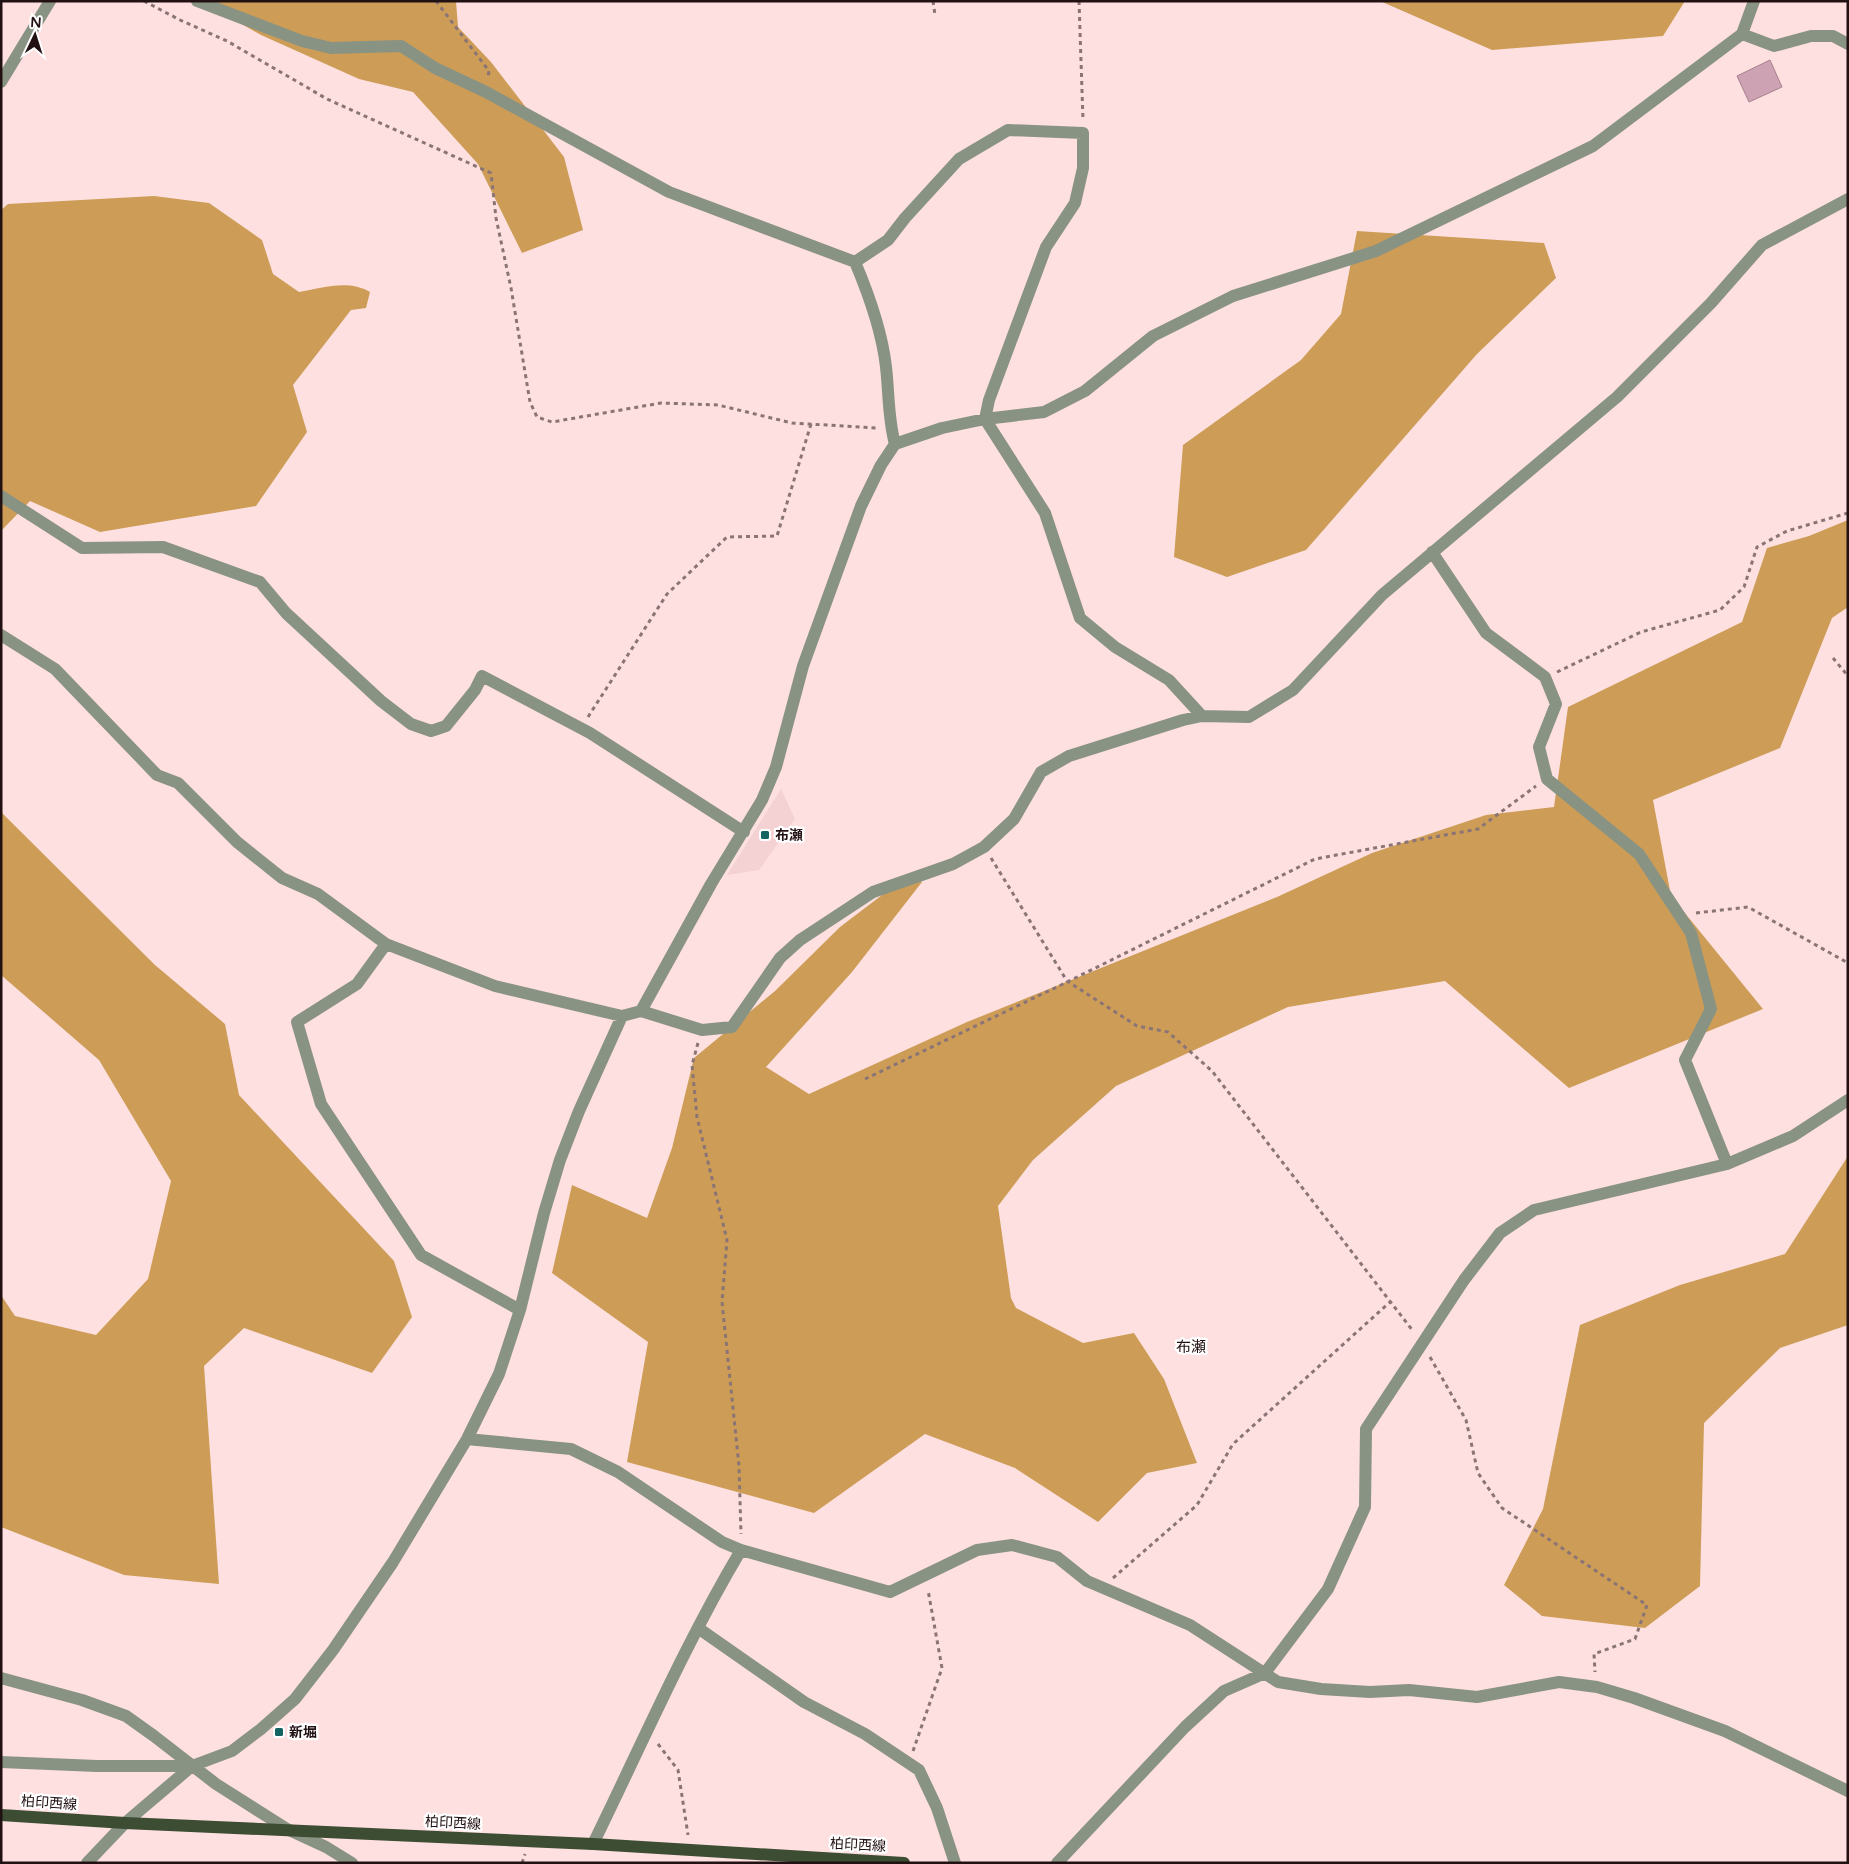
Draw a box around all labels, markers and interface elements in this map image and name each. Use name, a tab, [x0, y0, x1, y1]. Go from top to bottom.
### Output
north arrow	[10, 10, 60, 60]
text: N	[30, 14, 42, 31]
place label: 布瀬	[775, 827, 803, 844]
marker: 布瀬	[759, 829, 771, 841]
district label: 布瀬	[1176, 1338, 1206, 1356]
place label: 新堀	[289, 1724, 317, 1741]
marker: 新堀	[273, 1726, 285, 1738]
street label: 柏印西線	[20, 1793, 78, 1813]
street label: 柏印西線	[425, 1813, 481, 1833]
street label: 柏印西線	[830, 1835, 886, 1855]

